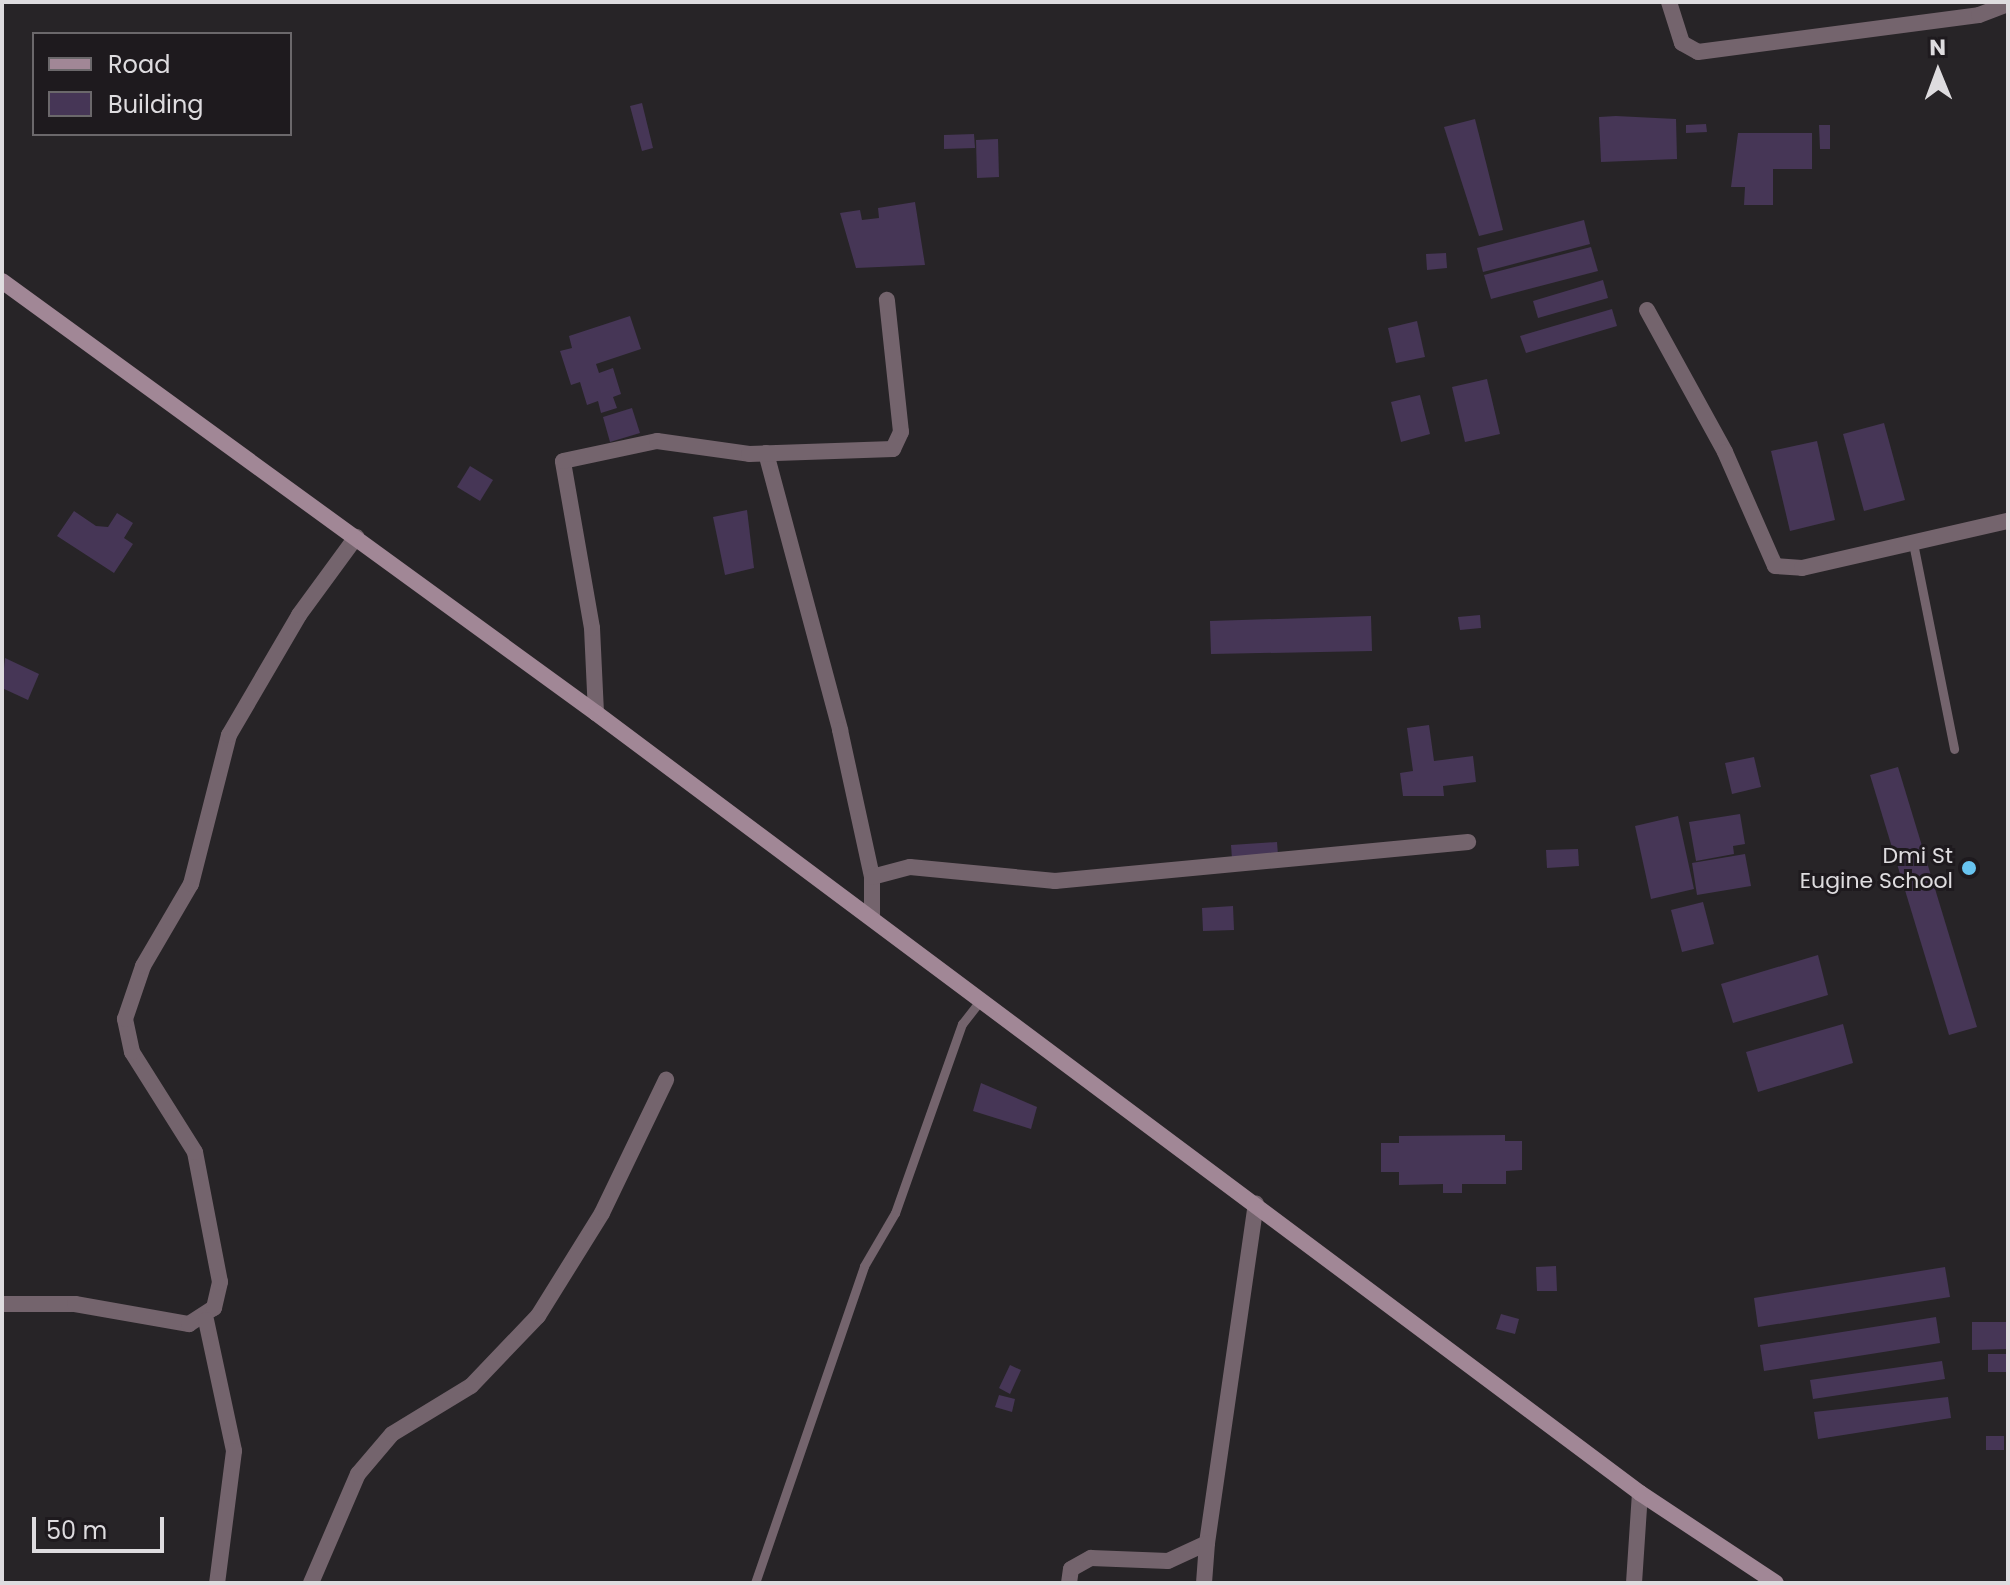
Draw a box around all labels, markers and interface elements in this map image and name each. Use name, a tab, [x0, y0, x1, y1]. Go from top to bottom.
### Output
legend	[32, 32, 292, 136]
north arrow	[1898, 32, 1978, 112]
text: N	[1929, 32, 1946, 63]
text: Road	[108, 48, 170, 81]
text: Building	[108, 88, 204, 121]
place label: Dmi St Eugine School	[1800, 842, 1953, 894]
marker: Dmi St Eugine School	[1960, 859, 1978, 877]
scale bar	[36, 1501, 168, 1551]
text: 50 m	[46, 1514, 107, 1547]

